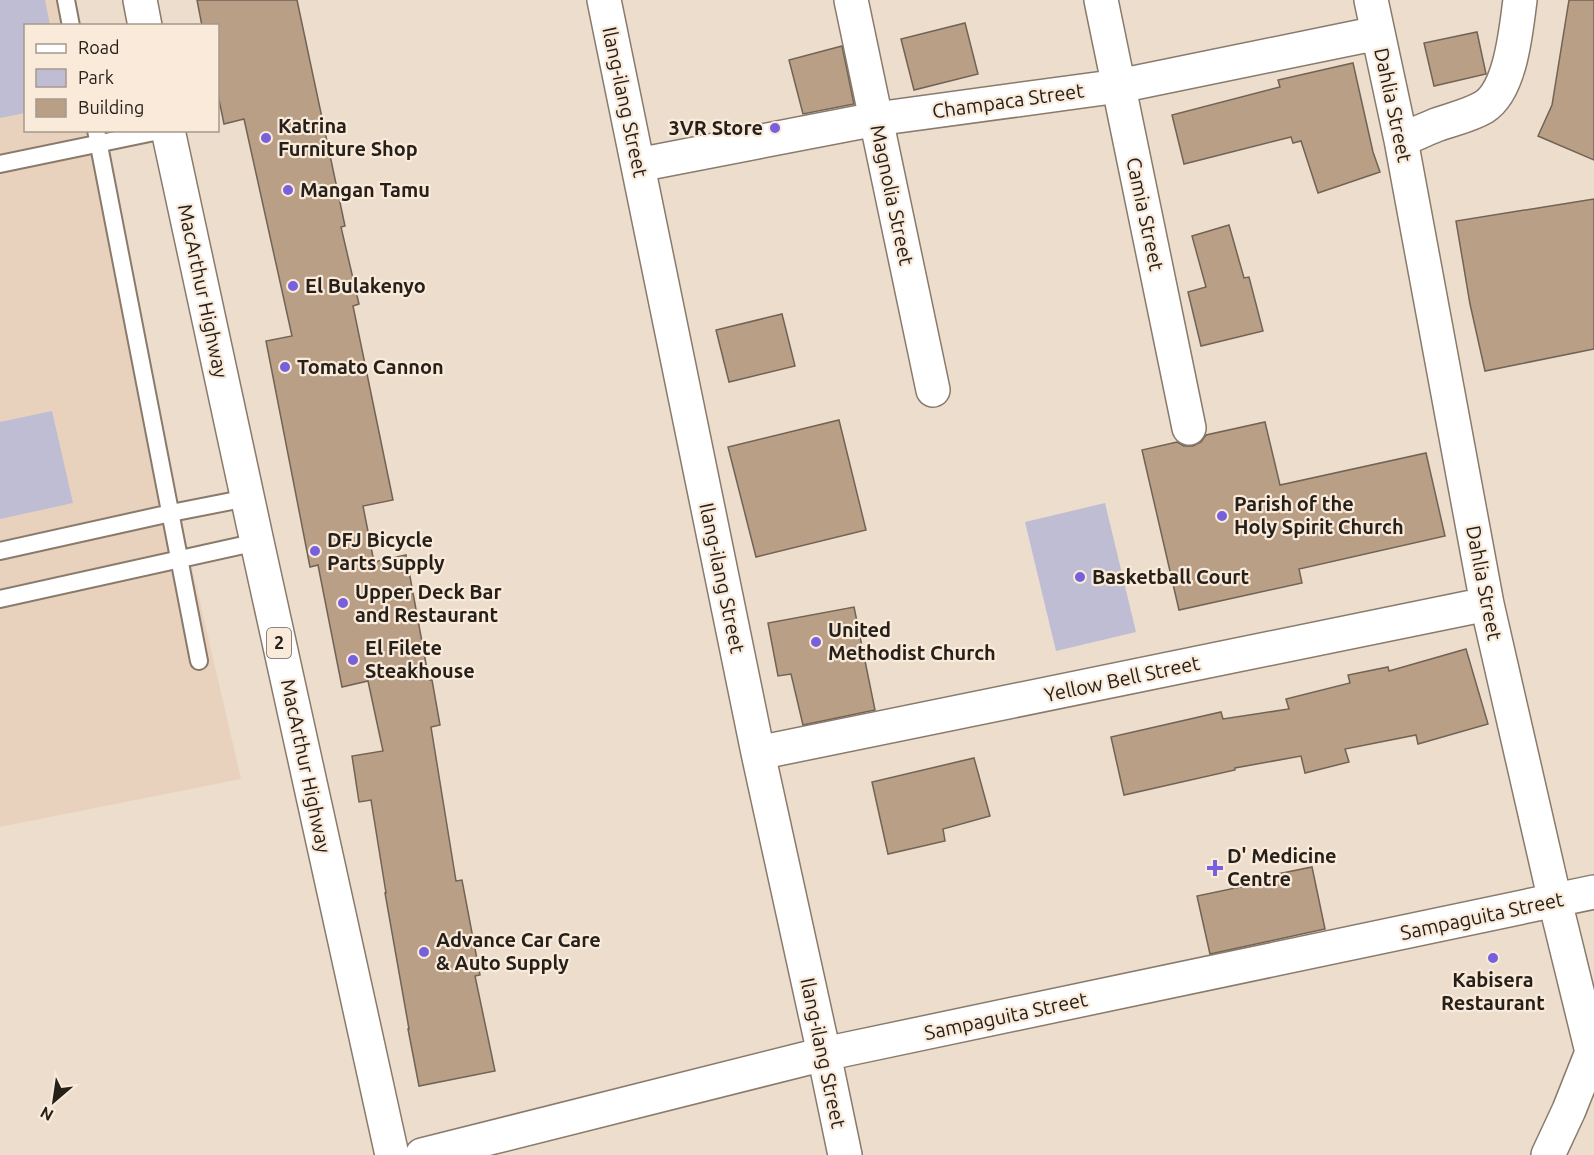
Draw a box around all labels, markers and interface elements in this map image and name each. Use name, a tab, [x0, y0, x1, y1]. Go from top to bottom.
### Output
legend	[24, 24, 219, 132]
street label: Ilang-ilang Street	[598, 25, 653, 179]
text: Road	[78, 37, 120, 57]
street label: Dahlia Street	[1370, 45, 1417, 164]
text: Park	[78, 67, 114, 87]
street label: Champaca Street	[931, 78, 1085, 123]
text: Building	[78, 97, 144, 117]
place label: Katrina Furniture Shop	[278, 114, 418, 160]
place label: 3VR Store	[669, 116, 763, 139]
marker: 3VR Store	[768, 121, 782, 135]
street label: Magnolia Street	[866, 123, 919, 267]
marker: Katrina Furniture Shop	[259, 131, 273, 145]
street label: Camia Street	[1122, 155, 1169, 273]
place label: Mangan Tamu	[300, 178, 430, 201]
marker: Mangan Tamu	[281, 183, 295, 197]
street label: MacArthur Highway	[174, 202, 233, 380]
place label: El Bulakenyo	[305, 274, 426, 297]
marker: El Bulakenyo	[286, 279, 300, 293]
place label: Tomato Cannon	[297, 355, 444, 378]
marker: Tomato Cannon	[278, 360, 292, 374]
place label: Parish of the Holy Spirit Church	[1234, 492, 1404, 538]
street label: Ilang-ilang Street	[695, 501, 750, 655]
marker: Parish of the Holy Spirit Church	[1215, 509, 1229, 523]
street label: Dahlia Street	[1462, 523, 1507, 642]
place label: DFJ Bicycle Parts Supply	[327, 528, 445, 574]
marker: DFJ Bicycle Parts Supply	[308, 544, 322, 558]
place label: Basketball Court	[1092, 565, 1250, 588]
marker: Basketball Court	[1073, 570, 1087, 584]
place label: Upper Deck Bar and Restaurant	[355, 580, 502, 626]
marker: Upper Deck Bar and Restaurant	[336, 596, 350, 610]
place label: United Methodist Church	[828, 618, 996, 664]
road number: 2	[267, 628, 291, 658]
marker: United Methodist Church	[809, 635, 823, 649]
place label: El Filete Steakhouse	[365, 636, 475, 682]
street label: Yellow Bell Street	[1042, 651, 1202, 706]
marker: El Filete Steakhouse	[346, 653, 360, 667]
street label: MacArthur Highway	[277, 677, 336, 855]
place label: D' Medicine Centre	[1227, 844, 1337, 890]
marker: D' Medicine Centre	[1208, 861, 1222, 875]
street label: Sampaguita Street	[1398, 887, 1566, 944]
place label: Advance Car Care & Auto Supply	[436, 928, 601, 974]
marker: Advance Car Care & Auto Supply	[417, 945, 431, 959]
marker: Kabisera Restaurant	[1486, 951, 1500, 965]
place label: Kabisera Restaurant	[1441, 968, 1545, 1014]
street label: Ilang-ilang Street	[796, 976, 851, 1130]
street label: Sampaguita Street	[922, 987, 1090, 1044]
north arrow	[24, 1071, 84, 1131]
text: N	[37, 1103, 56, 1125]

